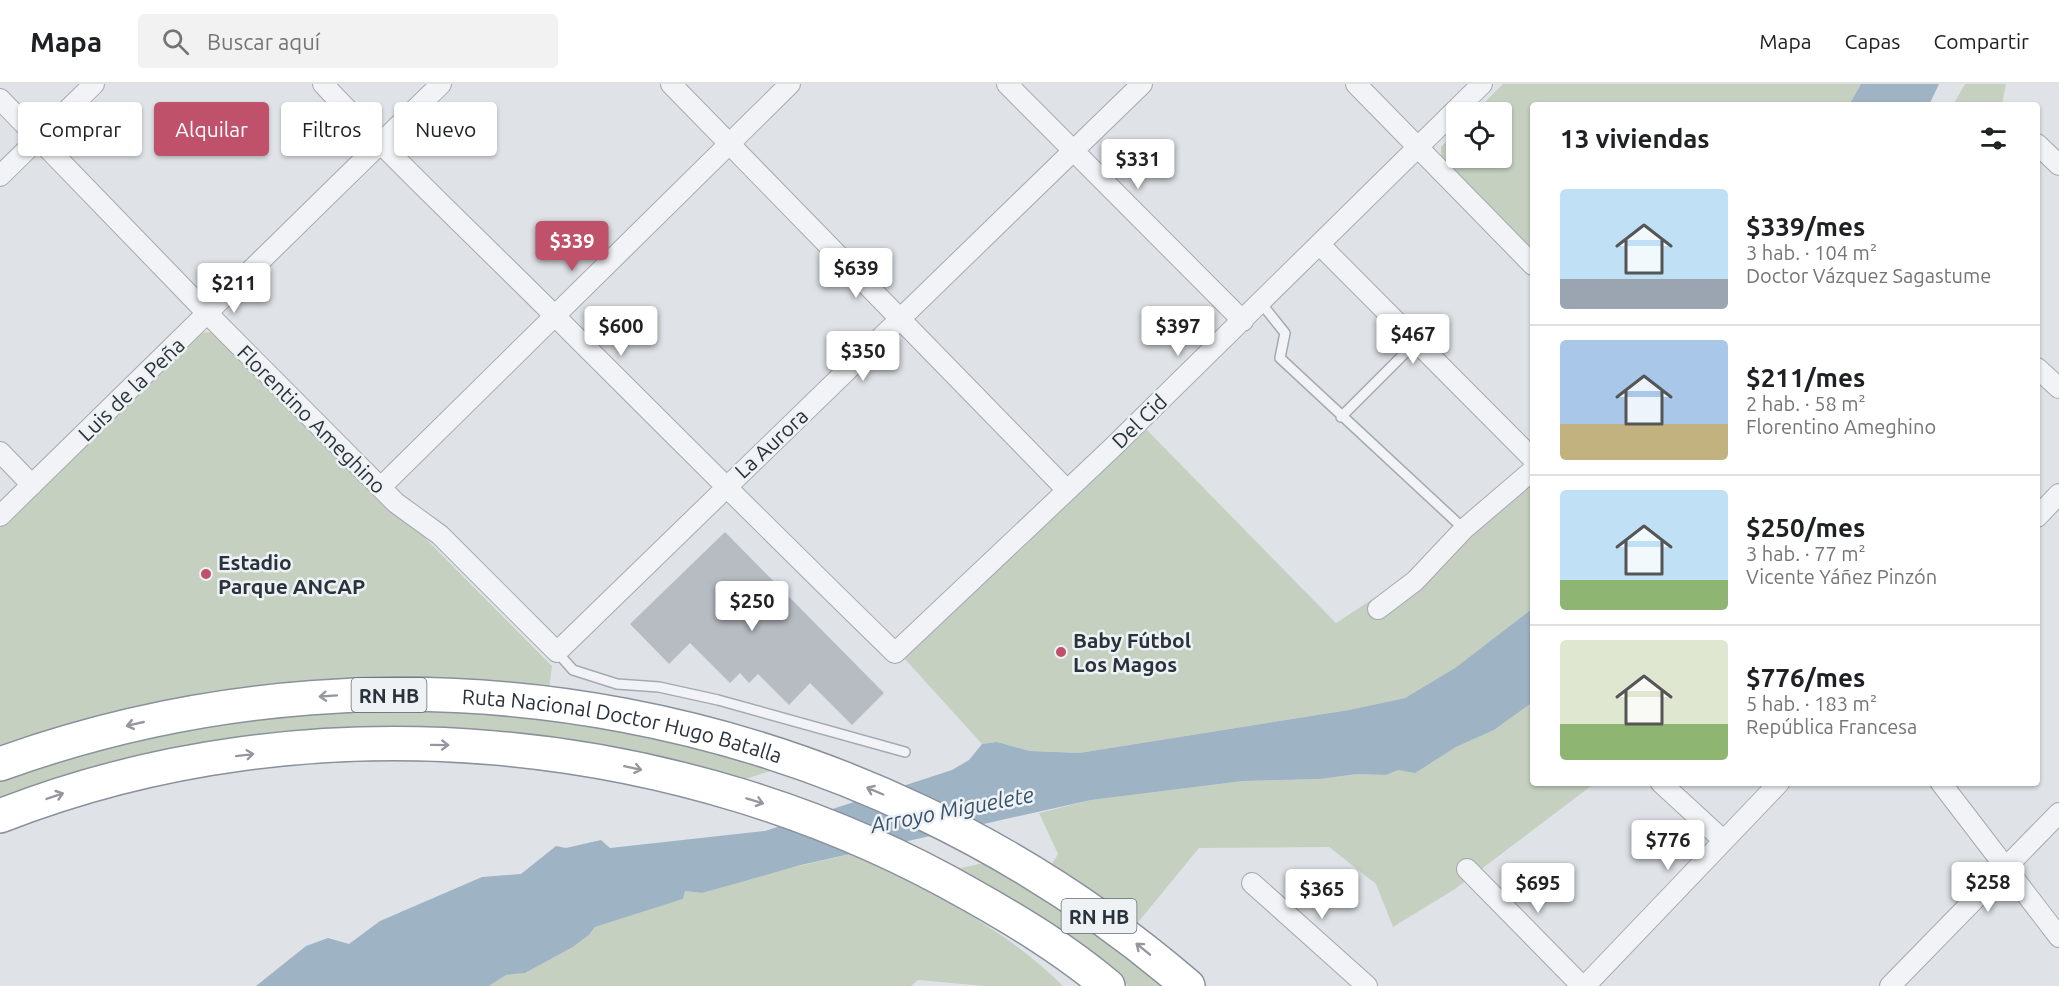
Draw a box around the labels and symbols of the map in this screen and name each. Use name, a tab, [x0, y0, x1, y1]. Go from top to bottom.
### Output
pin: $331	[1102, 139, 1174, 190]
pin: $339	[536, 221, 608, 272]
pin: $639	[820, 248, 892, 299]
pin: $211	[198, 263, 270, 314]
pin: $600	[585, 306, 657, 357]
pin: $397	[1142, 306, 1214, 357]
pin: $467	[1377, 314, 1449, 365]
pin: $350	[827, 331, 899, 382]
street label: Luis de la Peña	[73, 332, 189, 446]
street label: Florentino Ameghino	[233, 340, 391, 498]
street label: Del Cid	[1107, 389, 1171, 453]
street label: La Aurora	[730, 403, 812, 483]
place label: Estadio Parque ANCAP	[218, 550, 365, 598]
marker: Estadio Parque ANCAP	[199, 567, 213, 581]
pin: $250	[716, 581, 788, 632]
place label: Baby Fútbol Los Magos	[1073, 628, 1191, 676]
marker: Baby Fútbol Los Magos	[1054, 645, 1068, 659]
road number: RN HB	[352, 678, 426, 712]
street label: Ruta Nacional Doctor Hugo Batalla	[461, 684, 785, 767]
one-way arrow	[319, 691, 339, 702]
one-way arrow	[126, 718, 145, 730]
one-way arrow	[429, 739, 449, 751]
one-way arrow	[235, 749, 255, 760]
one-way arrow	[623, 763, 642, 775]
water label: Arroyo Miguelete	[867, 781, 1036, 837]
one-way arrow	[867, 785, 885, 796]
one-way arrow	[45, 790, 64, 801]
one-way arrow	[745, 796, 764, 807]
pin: $776	[1632, 820, 1704, 871]
pin: $258	[1952, 862, 2024, 913]
pin: $695	[1502, 863, 1574, 914]
pin: $365	[1286, 869, 1358, 920]
road number: RN HB	[1062, 899, 1136, 933]
one-way arrow	[1135, 942, 1151, 955]

